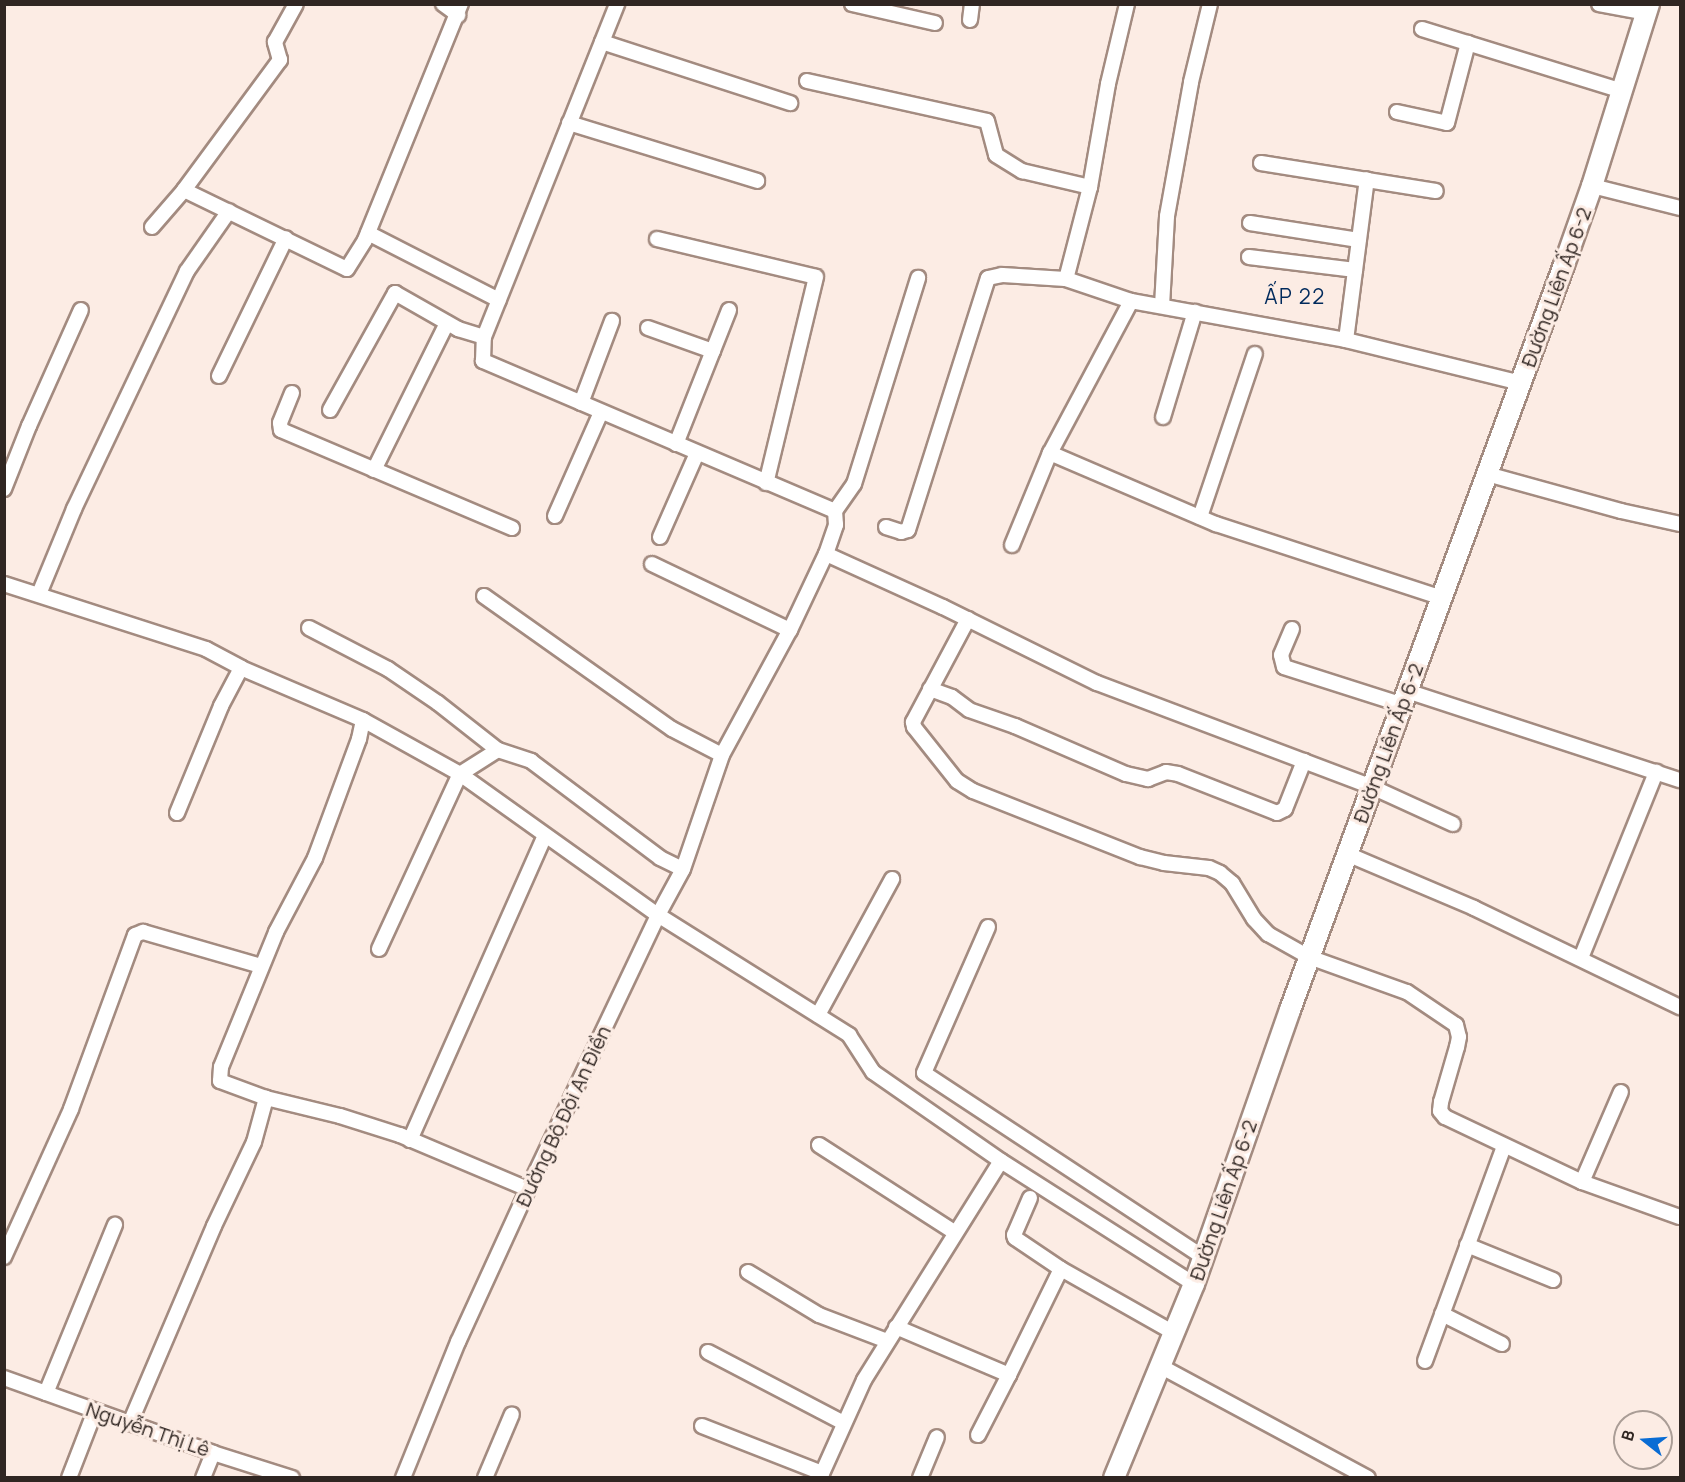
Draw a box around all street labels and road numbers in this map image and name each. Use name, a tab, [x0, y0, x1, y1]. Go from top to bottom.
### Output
street label: Đường Liên Ấp 6-2	[1516, 204, 1596, 370]
street label: Đường Liên Ấp 6-2	[1348, 660, 1428, 826]
street label: Đường Bộ Đội An Điền	[511, 1022, 615, 1210]
street label: Đường Liên Ấp 6-2	[1184, 1117, 1262, 1283]
street label: Nguyễn Thị Lê	[83, 1397, 213, 1461]

